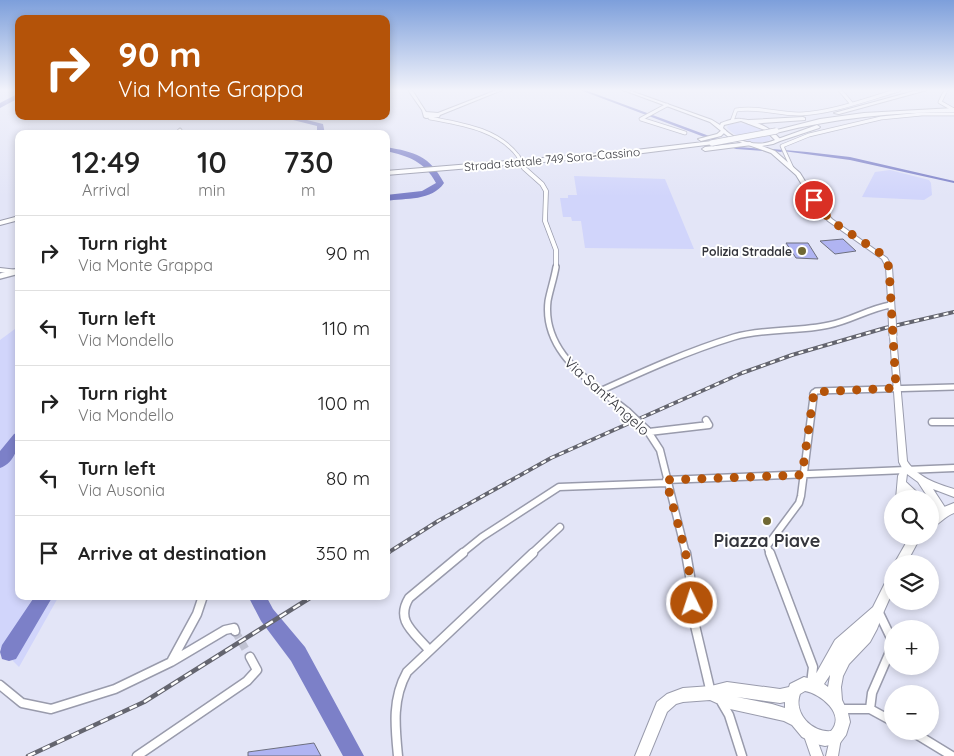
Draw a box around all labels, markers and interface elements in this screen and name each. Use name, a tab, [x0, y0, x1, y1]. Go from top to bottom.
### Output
text: 90 m	[118, 32, 201, 76]
icon: right	[35, 35, 100, 100]
text: Via Monte Grappa	[118, 75, 303, 103]
text: 12:49	[71, 143, 141, 181]
text: 10	[197, 143, 227, 181]
text: 730	[283, 143, 334, 181]
street label: Strada statale 749 Sora-Cassino	[463, 144, 641, 174]
pin	[793, 179, 835, 221]
text: Arrival	[82, 180, 130, 200]
text: min	[198, 180, 226, 200]
text: m	[301, 180, 316, 200]
icon: arrive	[800, 186, 828, 214]
text: Turn right	[78, 231, 167, 255]
icon: right	[35, 239, 63, 267]
text: 90 m	[326, 241, 370, 265]
place label: Polizia Stradale	[702, 244, 792, 259]
marker: Polizia Stradale	[796, 245, 808, 257]
text: Via Monte Grappa	[78, 255, 213, 275]
text: Turn left	[78, 306, 156, 330]
icon: left	[35, 314, 63, 342]
text: 110 m	[322, 316, 370, 340]
text: Via Mondello	[78, 330, 174, 350]
street label: Via Sant'Angelo	[560, 353, 654, 439]
text: Turn right	[78, 381, 167, 405]
icon: right	[35, 389, 63, 417]
text: 100 m	[318, 391, 370, 415]
text: Via Mondello	[78, 405, 174, 425]
text: Turn left	[78, 456, 156, 480]
icon: left	[35, 464, 63, 492]
text: 80 m	[326, 466, 370, 490]
text: Via Ausonia	[78, 480, 165, 500]
map controls	[884, 490, 939, 740]
button: search	[884, 490, 939, 545]
marker: Piazza Piave	[761, 515, 773, 527]
place label: Piazza Piave	[713, 529, 821, 552]
icon: arrive	[35, 539, 63, 567]
text: Arrive at destination	[78, 541, 267, 565]
text: 350 m	[316, 541, 370, 565]
button: layers	[884, 555, 939, 610]
position arrow	[665, 576, 717, 628]
button: +	[884, 620, 939, 675]
button: −	[884, 685, 939, 740]

